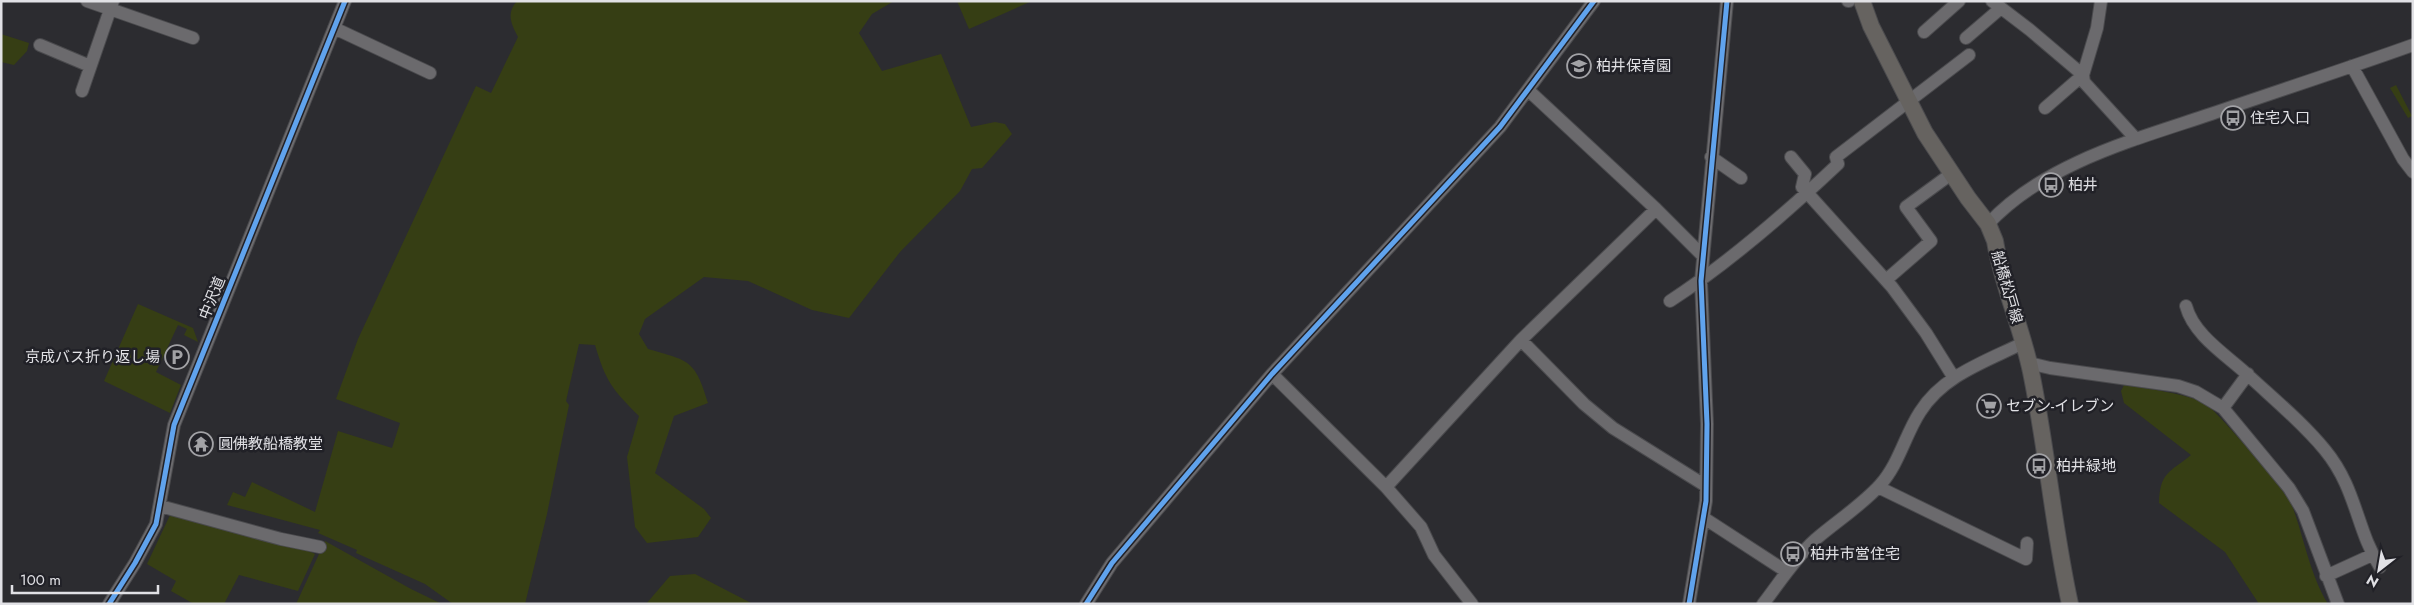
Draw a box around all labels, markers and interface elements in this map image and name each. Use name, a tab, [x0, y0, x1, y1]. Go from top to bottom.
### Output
school or university icon: 柏井保育園	[1566, 53, 1592, 79]
place label: 柏井保育園	[1596, 55, 1671, 77]
bus stop icon: 住宅入口	[2220, 105, 2246, 131]
place label: 住宅入口	[2250, 107, 2310, 129]
bus stop icon: 柏井	[2038, 172, 2064, 198]
place label: 柏井	[2068, 174, 2098, 196]
street label: 船橋松戸線	[1986, 248, 2028, 326]
street label: 中沢道	[193, 273, 231, 323]
parking icon: 京成バス折り返し場	[164, 344, 190, 370]
place label: 京成バス折り返し場	[25, 346, 160, 368]
supermarket icon: セブン-イレブン	[1976, 393, 2002, 419]
place label: セブン-イレブン	[2006, 395, 2114, 417]
temple icon: 圓佛教船橋教堂	[188, 431, 214, 457]
place label: 圓佛教船橋教堂	[218, 433, 323, 455]
bus stop icon: 柏井緑地	[2026, 453, 2052, 479]
place label: 柏井緑地	[2056, 455, 2116, 477]
bus stop icon: 柏井市営住宅	[1780, 541, 1806, 567]
place label: 柏井市営住宅	[1810, 543, 1900, 565]
north arrow	[2354, 545, 2404, 595]
scale bar	[12, 562, 159, 594]
text: 100 m	[20, 569, 61, 591]
text: N	[2362, 570, 2382, 593]

